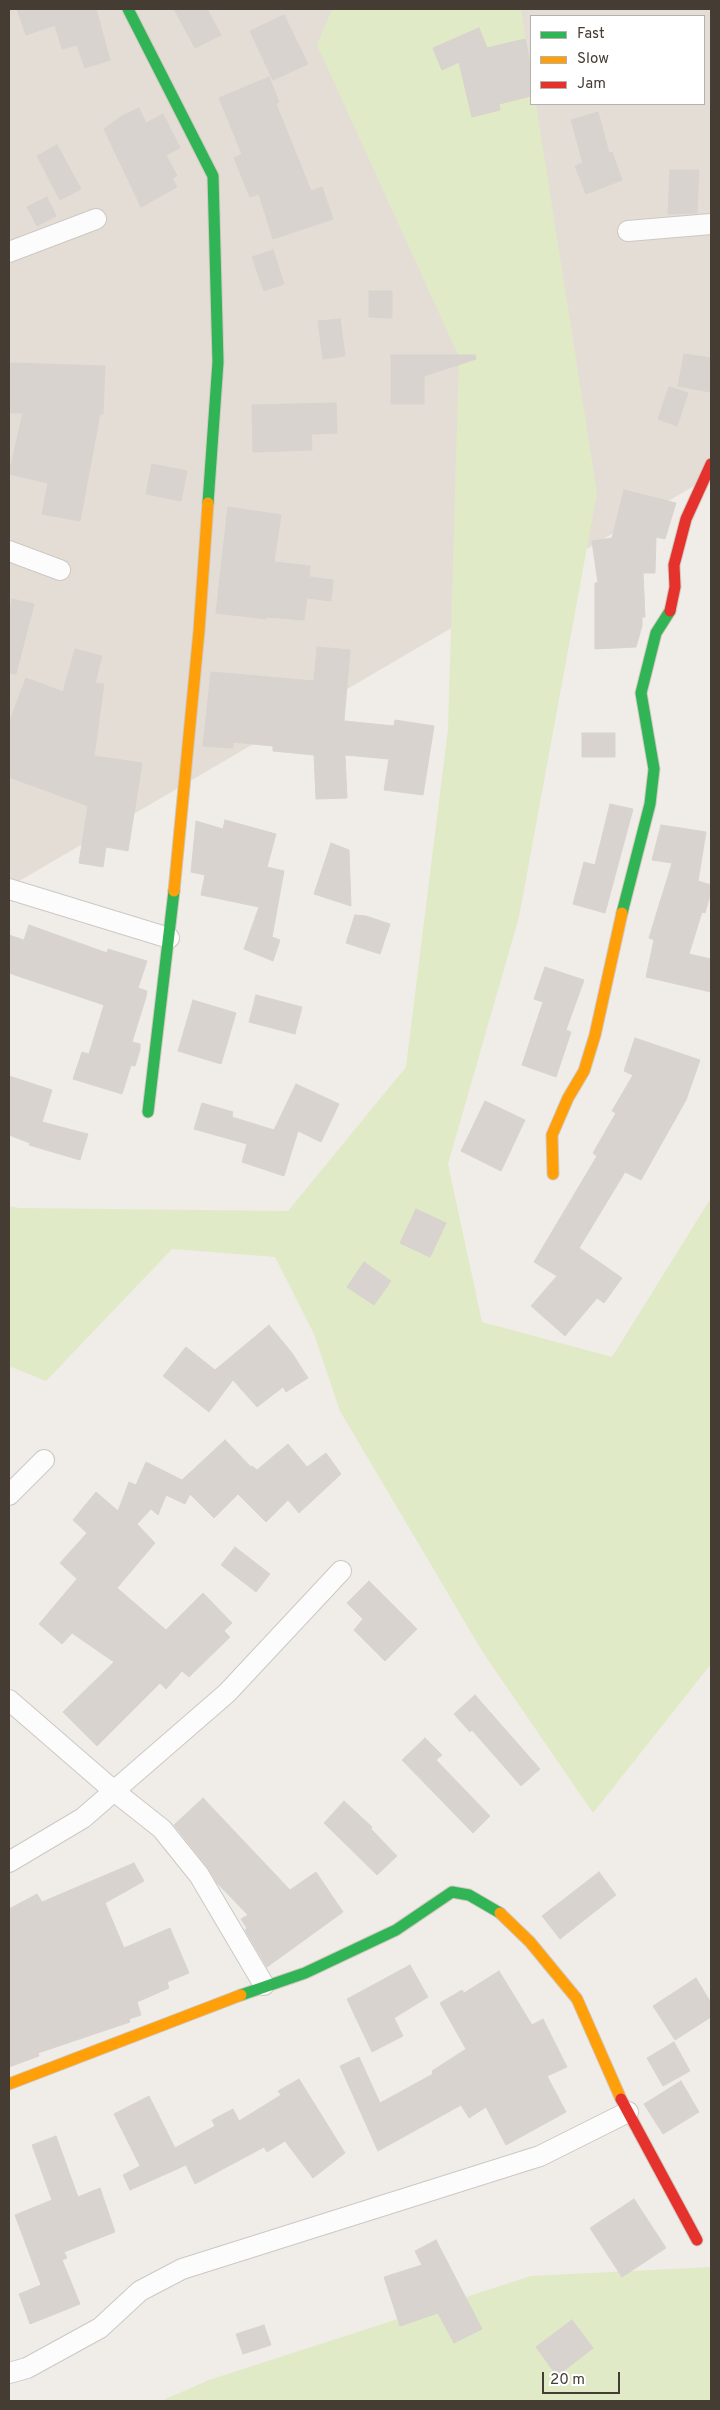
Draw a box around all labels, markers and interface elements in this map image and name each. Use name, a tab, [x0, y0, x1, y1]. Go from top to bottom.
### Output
legend	[530, 15, 705, 105]
text: Fast	[577, 25, 605, 44]
text: Slow	[577, 50, 609, 69]
text: Jam	[577, 75, 606, 94]
scale bar	[545, 2362, 622, 2394]
text: 20 m	[550, 2371, 585, 2390]

